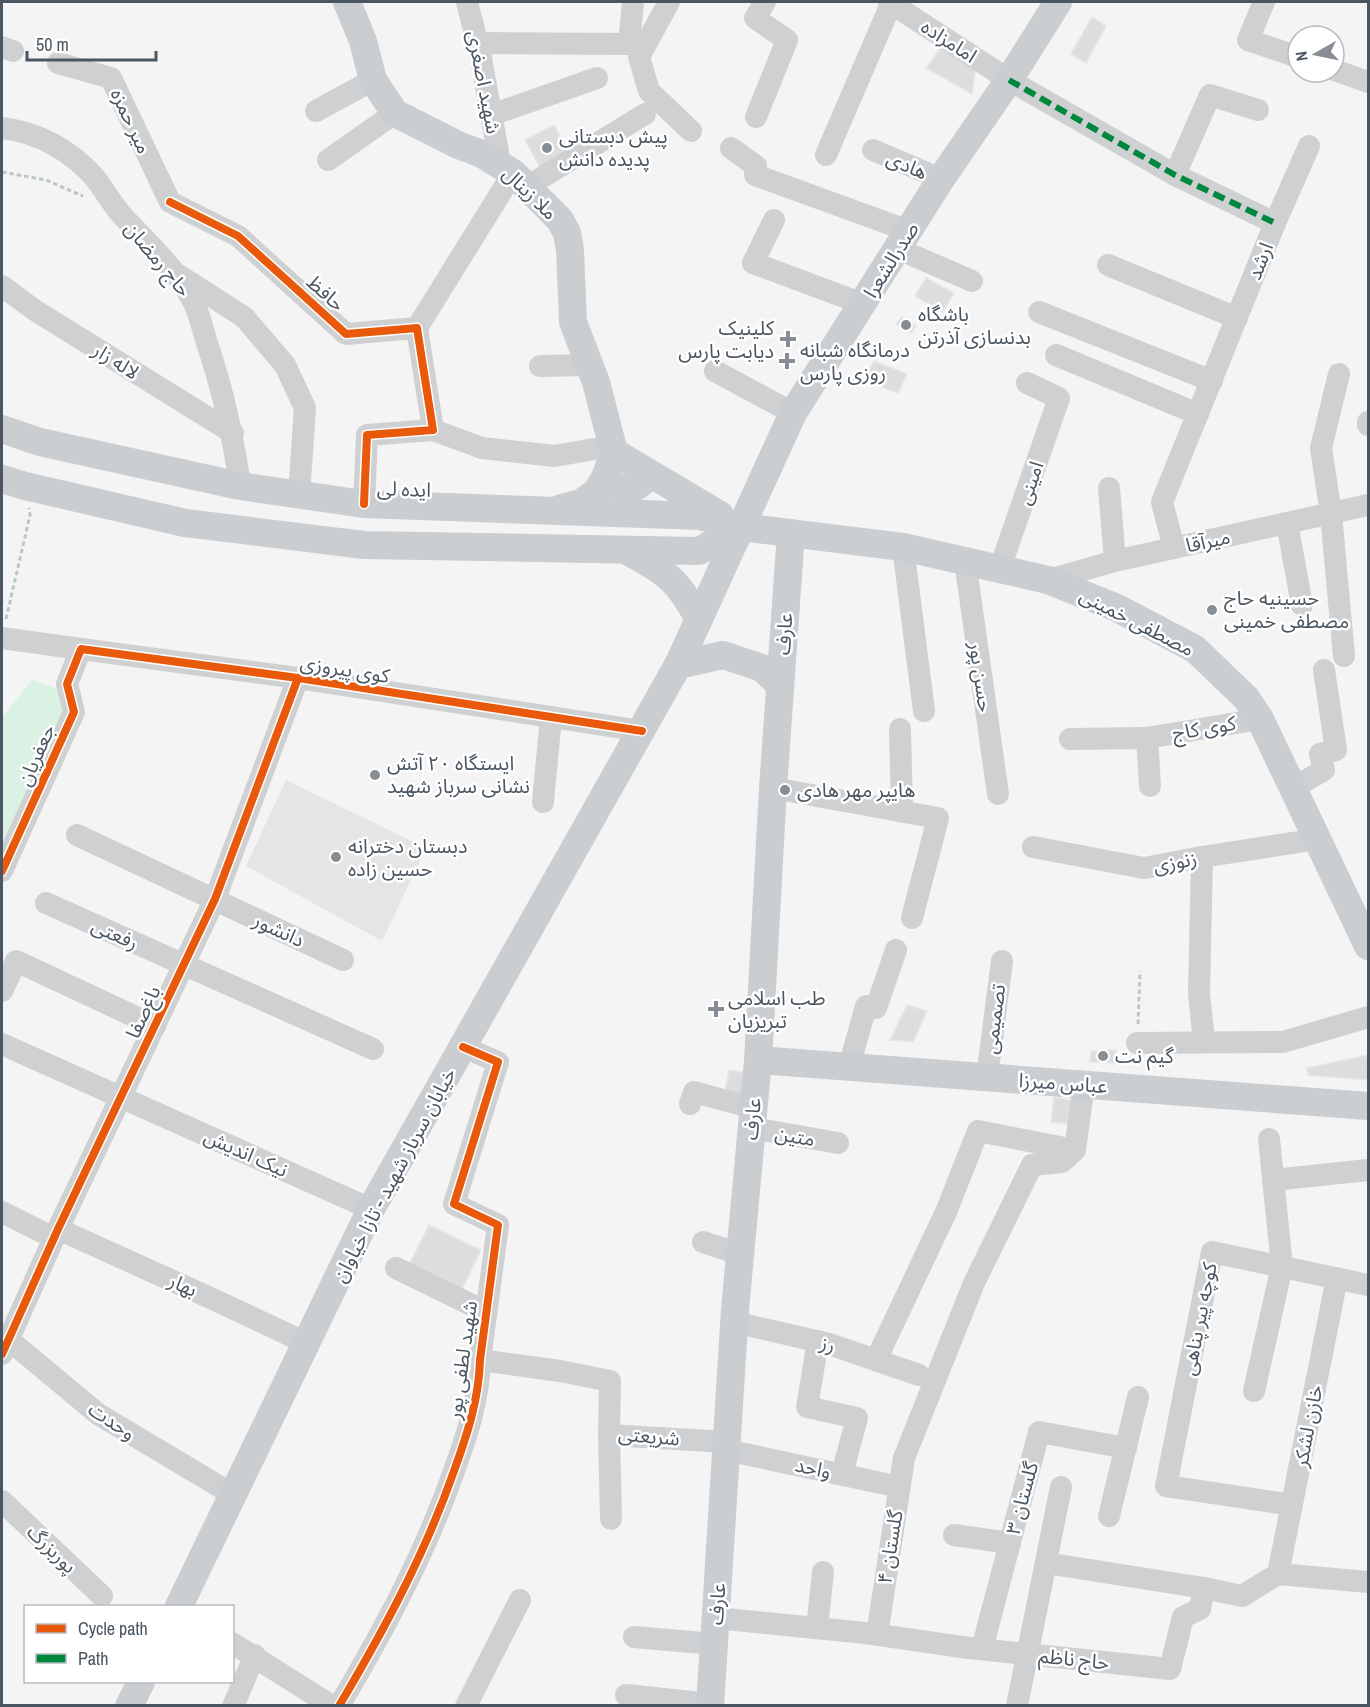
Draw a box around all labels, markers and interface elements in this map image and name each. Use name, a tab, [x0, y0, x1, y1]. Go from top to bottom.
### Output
street label: امامزاده	[916, 13, 982, 69]
scale bar	[27, 24, 156, 62]
north arrow	[1286, 24, 1346, 84]
street label: شهید اصغری	[461, 28, 508, 136]
text: 50 m	[36, 32, 69, 57]
text: N	[1290, 50, 1313, 63]
street label: میر حمزه	[105, 84, 158, 158]
place label: پیش دبستانی پدیده دانش	[559, 122, 668, 172]
marker: پیش دبستانی پدیده دانش	[540, 141, 554, 155]
street label: هادی	[883, 144, 932, 185]
street label: ملا زینال	[497, 160, 564, 225]
street label: حاج رمضان	[117, 215, 198, 303]
street label: صدرالشعرا	[857, 216, 925, 303]
street label: ارشد	[1240, 238, 1279, 283]
street label: حافظ	[301, 268, 351, 317]
place label: باشگاه بدنسازی آذرتن	[918, 300, 1031, 350]
place label: کلینیک دیابت پارس	[678, 314, 775, 364]
marker: باشگاه بدنسازی آذرتن	[899, 318, 913, 332]
marker: کلینیک دیابت پارس	[779, 330, 797, 348]
street label: لاله زار	[87, 335, 145, 385]
place label: درمانگاه شبانه روزی پارس	[800, 336, 910, 386]
marker: درمانگاه شبانه روزی پارس	[778, 352, 796, 370]
street label: امینی	[1010, 457, 1050, 508]
street label: ایده لى	[377, 474, 431, 503]
street label: میرآقا	[1183, 523, 1233, 558]
street label: مصطفی خمینی	[1075, 581, 1199, 662]
place label: حسینیه حاج مصطفی خمینی	[1224, 584, 1349, 634]
marker: حسینیه حاج مصطفی خمینی	[1205, 603, 1219, 617]
street label: عارف	[769, 612, 798, 656]
street label: حسن پور	[963, 639, 1000, 714]
street label: کوی پیروزی	[298, 648, 393, 689]
street label: کوی کاج	[1170, 708, 1239, 748]
street label: جعفریان	[10, 720, 61, 790]
place label: ایستگاه ۲۰ آتش نشانی سرباز شهید	[387, 749, 530, 799]
marker: ایستگاه ۲۰ آتش نشانی سرباز شهید	[368, 768, 382, 782]
place label: هایپر مهر هادی	[797, 776, 915, 803]
marker: هایپر مهر هادی	[778, 783, 792, 797]
place label: دبستان دخترانه حسین زاده	[348, 832, 468, 882]
street label: زنوزی	[1151, 844, 1199, 879]
marker: دبستان دخترانه حسین زاده	[329, 850, 343, 864]
street label: دانشور	[248, 906, 309, 953]
street label: رفعتی	[88, 911, 143, 956]
street label: باغ‌صفا	[119, 981, 168, 1043]
street label: تصمیمی	[976, 982, 1011, 1055]
place label: طب اسلامی تبریزیان	[728, 984, 826, 1034]
marker: طب اسلامی تبریزیان	[709, 1002, 723, 1016]
place label: گیم نت	[1115, 1042, 1175, 1071]
marker: گیم نت	[1096, 1049, 1110, 1063]
street label: خیابان سرباز شهید - تازا خیاوان	[325, 1063, 462, 1287]
street label: عباس میرزا	[1018, 1066, 1108, 1099]
street label: عارف	[736, 1097, 767, 1141]
street label: متین	[773, 1119, 817, 1152]
street label: نیک اندیش	[200, 1122, 292, 1183]
street label: کوچه پیر پناهی	[1174, 1259, 1223, 1378]
street label: بهار	[164, 1266, 202, 1303]
street label: شهید لطفی پور	[440, 1299, 483, 1422]
street label: رز	[816, 1328, 839, 1359]
street label: خازن لشکر	[1286, 1382, 1329, 1470]
street label: وحدت	[83, 1395, 141, 1446]
street label: شریعتی	[617, 1419, 681, 1452]
street label: واحد	[793, 1451, 834, 1484]
street label: گلستان ۳	[999, 1458, 1044, 1537]
street label: گلستان ۴	[870, 1507, 909, 1586]
street label: پوربزرگ	[21, 1518, 83, 1579]
street label: عارف	[702, 1582, 731, 1626]
legend	[24, 1605, 234, 1683]
text: Cycle path	[78, 1616, 148, 1641]
street label: حاج ناظم	[1037, 1641, 1111, 1678]
text: Path	[78, 1646, 108, 1671]

